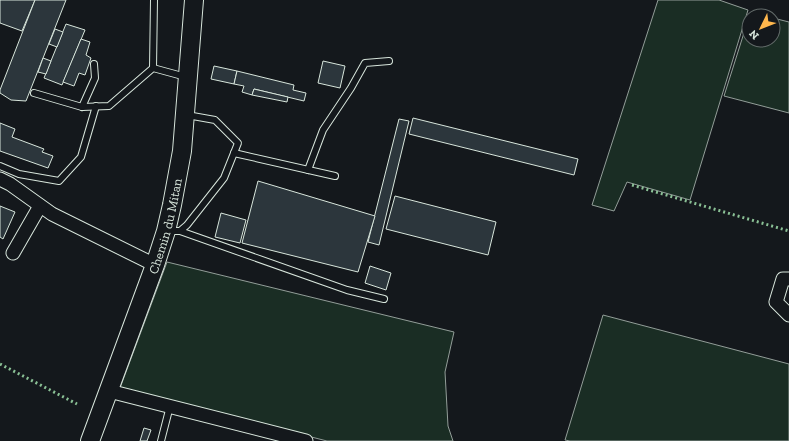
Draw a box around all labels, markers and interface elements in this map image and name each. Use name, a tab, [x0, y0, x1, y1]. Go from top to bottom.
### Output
north arrow	[741, 8, 781, 48]
text: N	[746, 27, 762, 42]
street label: Chemin du Mitan	[145, 177, 184, 276]

